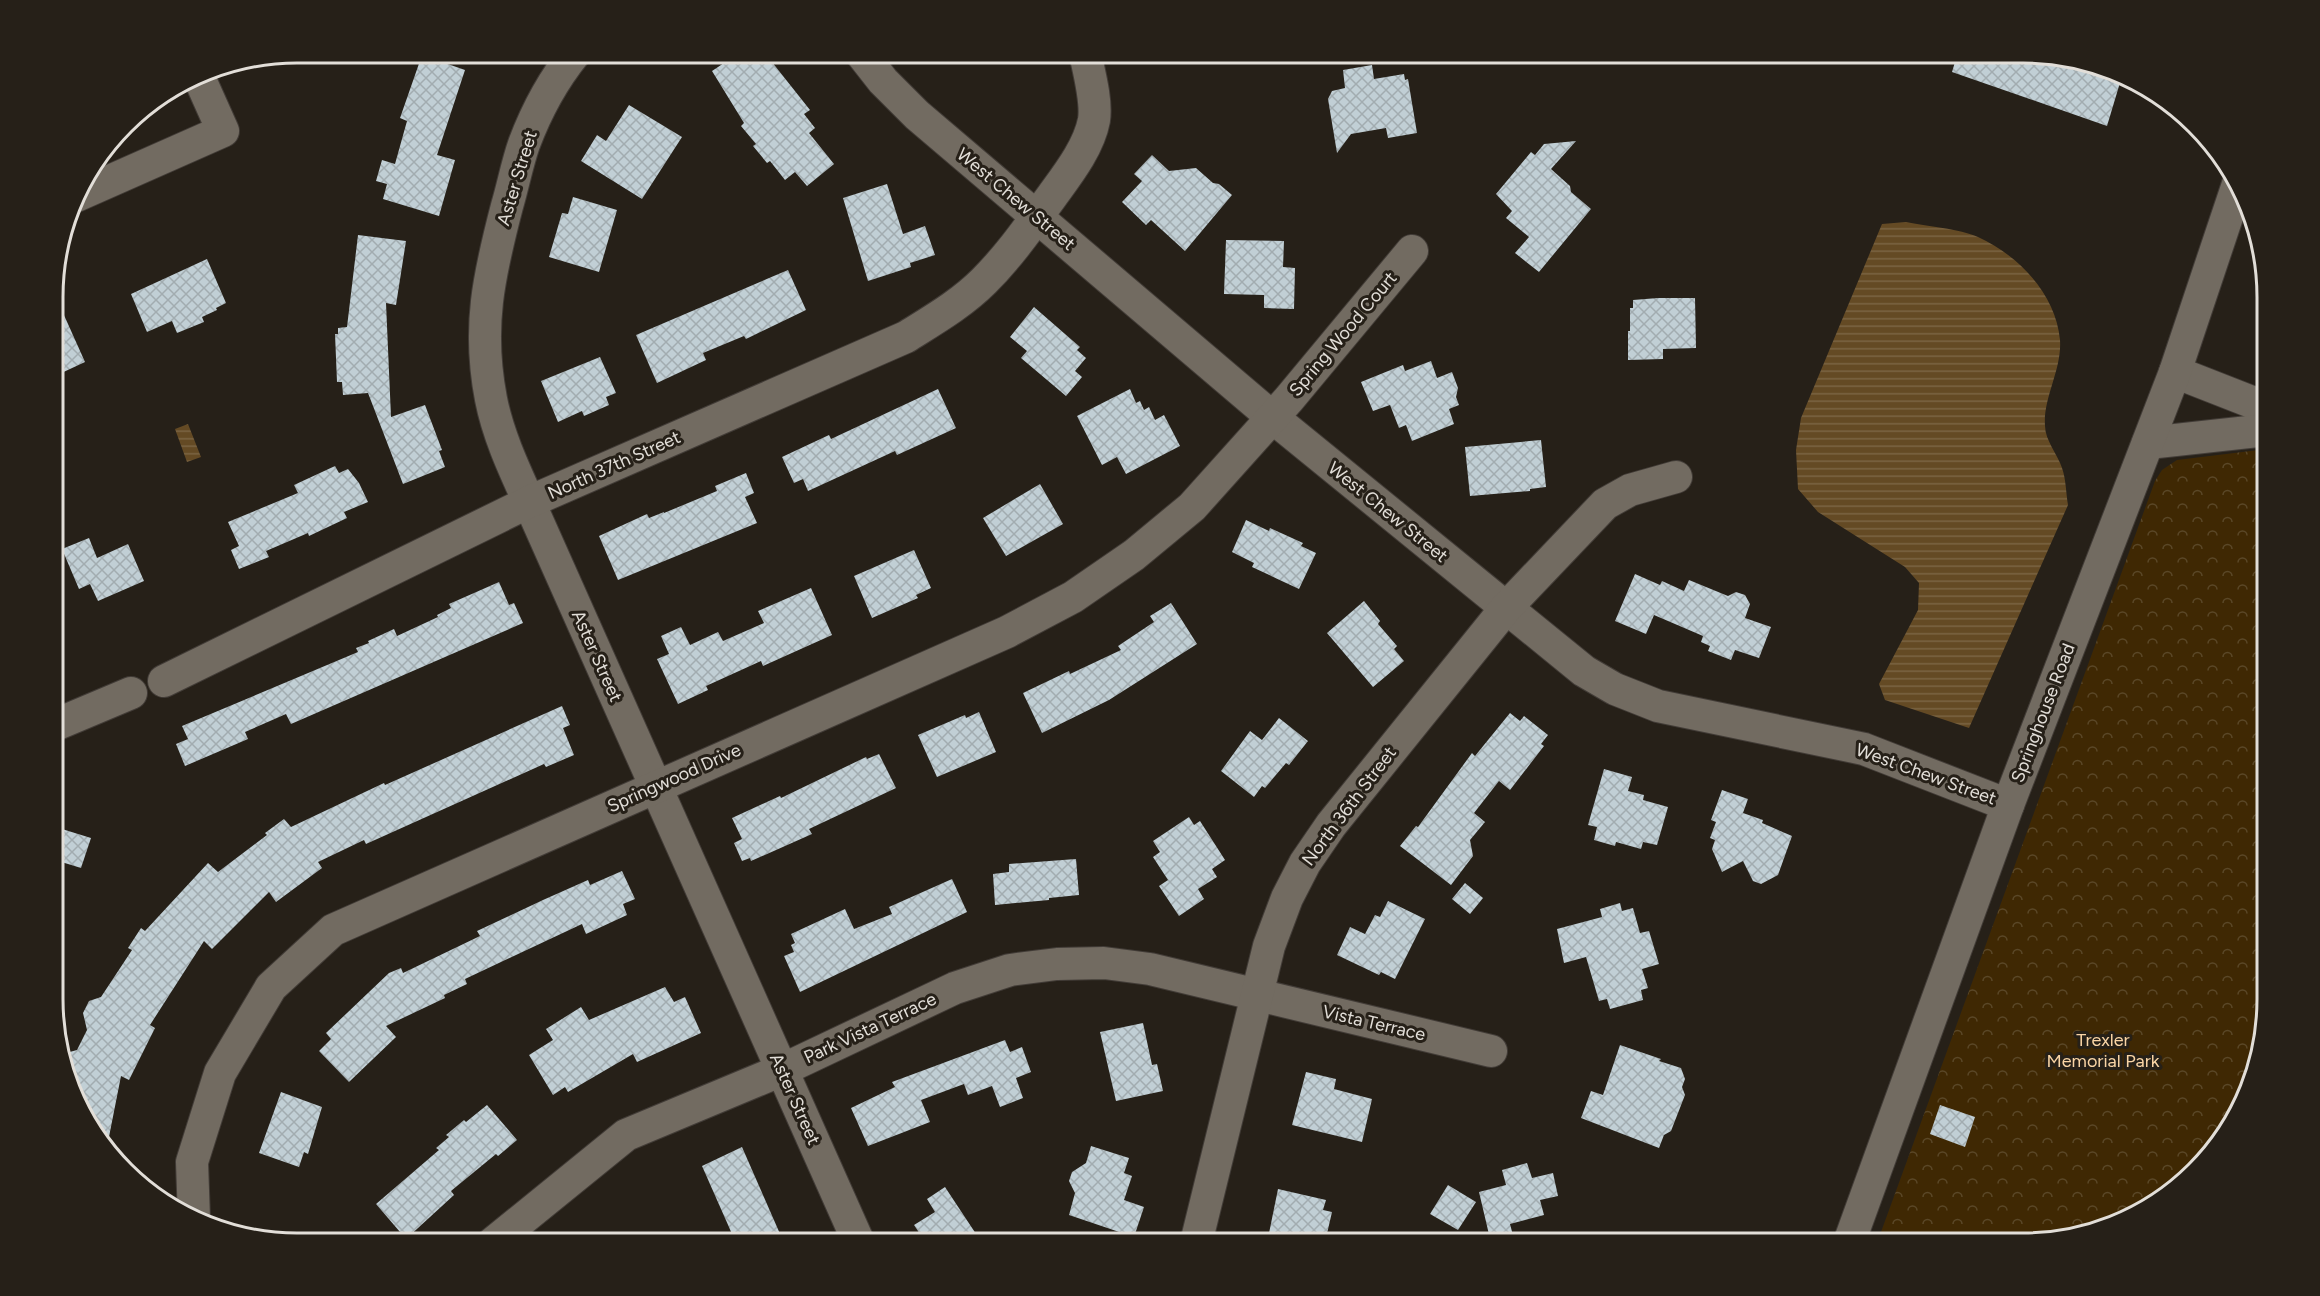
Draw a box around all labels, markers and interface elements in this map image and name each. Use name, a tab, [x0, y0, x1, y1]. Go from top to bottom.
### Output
street label: Aster Street	[492, 128, 542, 228]
street label: West Chew Street	[952, 143, 1080, 255]
street label: Spring Wood Court	[1285, 267, 1402, 401]
street label: North 37th Street	[544, 426, 684, 504]
street label: West Chew Street	[1324, 457, 1452, 567]
street label: Aster Street	[567, 607, 627, 705]
street label: Springhouse Road	[2006, 640, 2080, 786]
street label: West Chew Street	[1853, 738, 1999, 810]
street label: Springwood Drive	[604, 739, 744, 817]
street label: North 36th Street	[1297, 742, 1401, 870]
street label: Park Vista Terrace	[800, 988, 940, 1068]
street label: Vista Terrace	[1320, 1000, 1428, 1046]
park label: Trexler Memorial Park	[2047, 1029, 2160, 1072]
street label: Aster Street	[765, 1050, 825, 1148]

